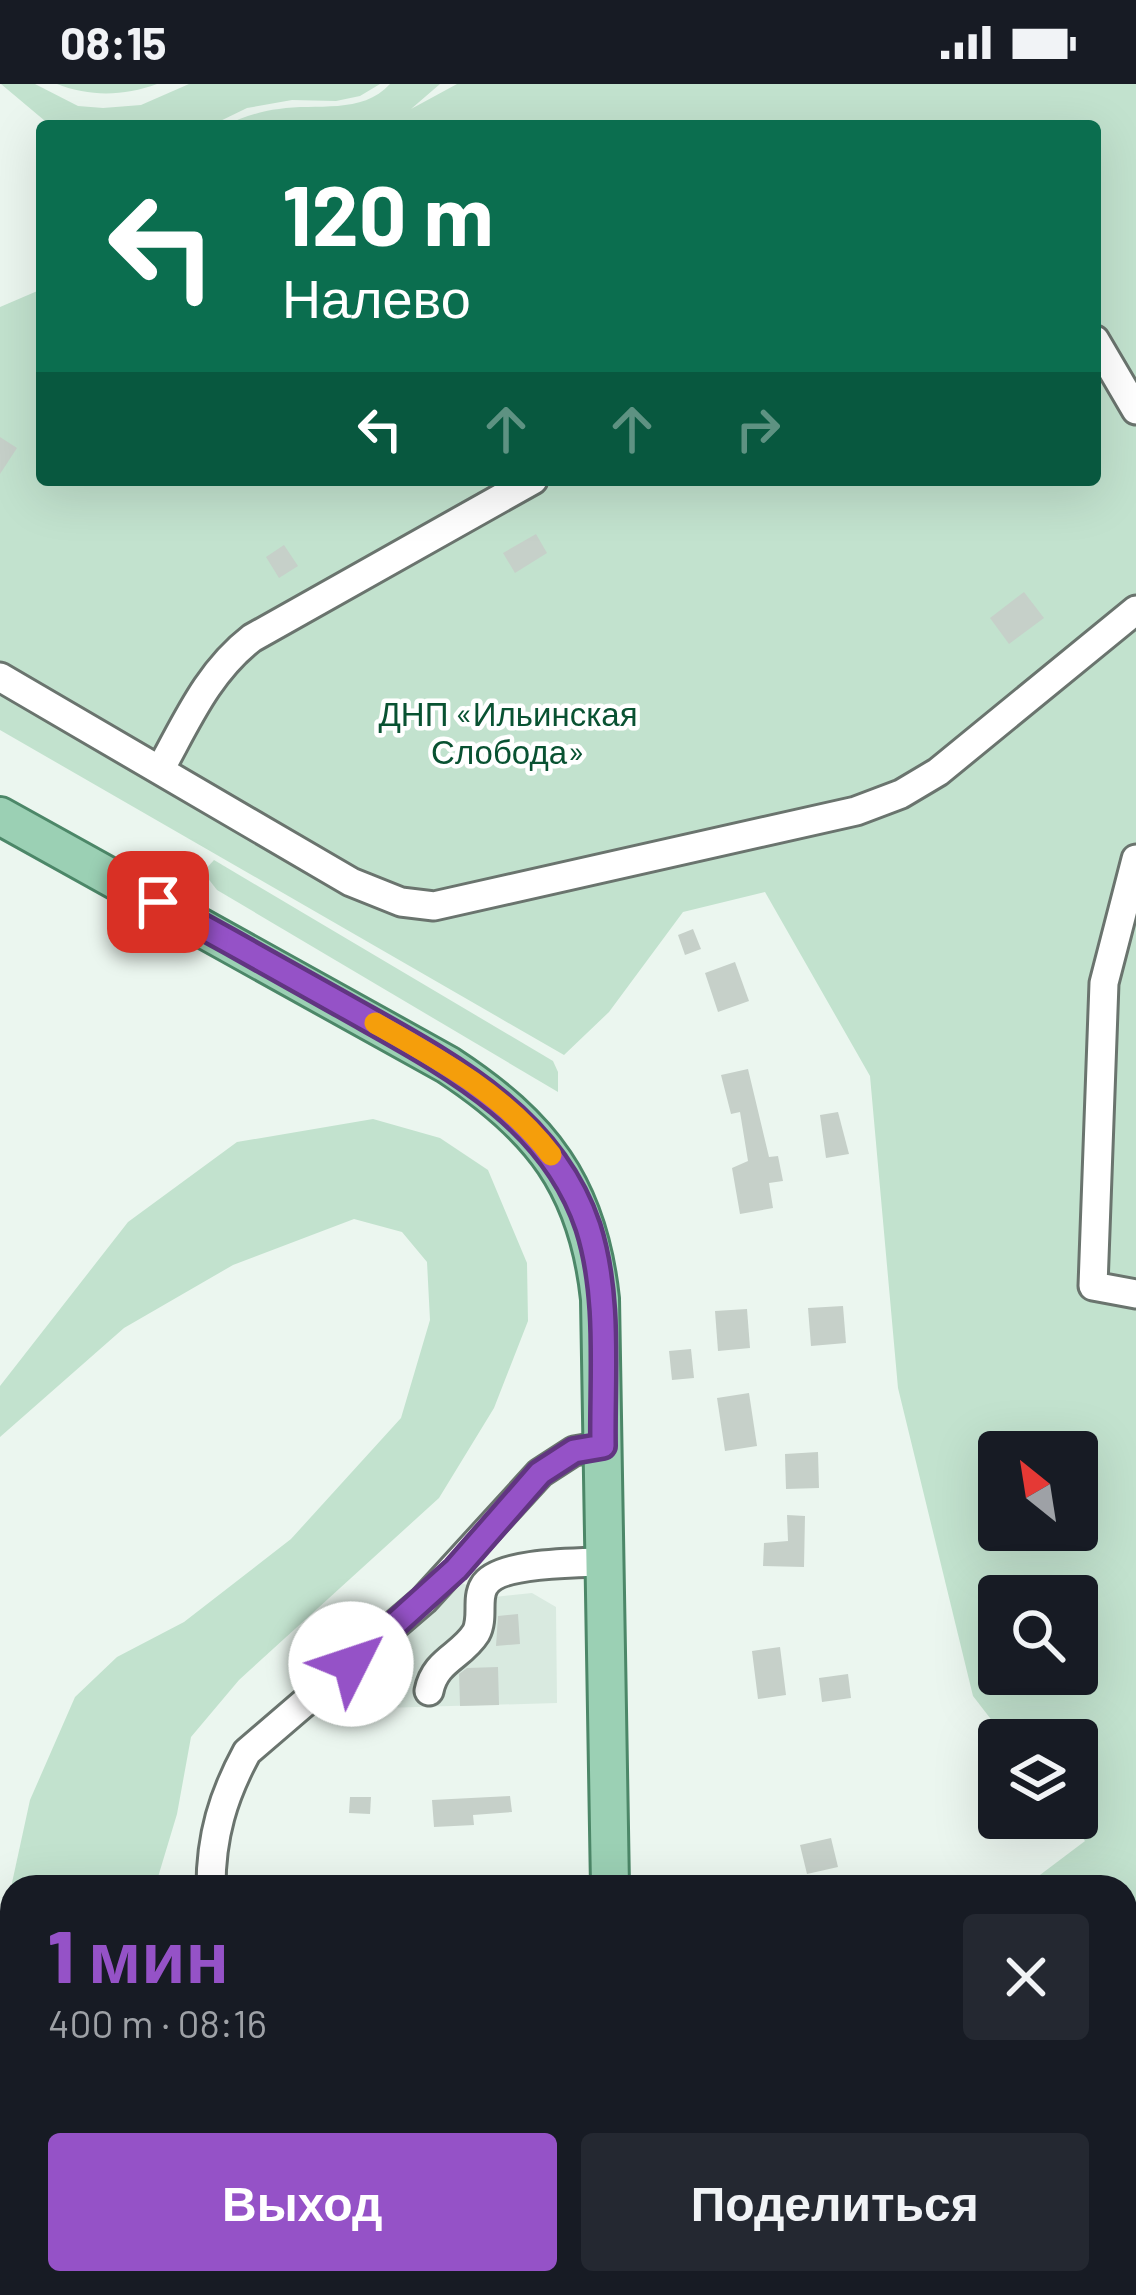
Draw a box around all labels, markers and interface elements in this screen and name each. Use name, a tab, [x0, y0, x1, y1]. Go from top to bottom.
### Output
text: 08:15	[60, 15, 167, 69]
text: 120 m	[282, 162, 494, 263]
icon: left	[84, 168, 240, 324]
text: Налево	[282, 264, 471, 329]
icon: left	[347, 396, 413, 462]
icon: ahead	[473, 396, 539, 462]
icon: ahead	[599, 396, 665, 462]
icon: right	[725, 396, 791, 462]
park label: ДНП «Ильинская Слобода»	[378, 693, 638, 771]
pin	[107, 851, 209, 953]
icon: arrive	[125, 869, 191, 935]
north arrow	[978, 1431, 1098, 1551]
map controls	[978, 1431, 1098, 1839]
button: search	[978, 1575, 1098, 1695]
position arrow	[288, 1601, 414, 1727]
button: layers	[978, 1719, 1098, 1839]
text: 1 мин	[48, 1911, 229, 1997]
button: close	[963, 1914, 1089, 2040]
text: 400 m · 08:16	[48, 1999, 267, 2046]
button: Выход	[48, 2133, 557, 2271]
button: Поделиться	[581, 2133, 1089, 2271]

